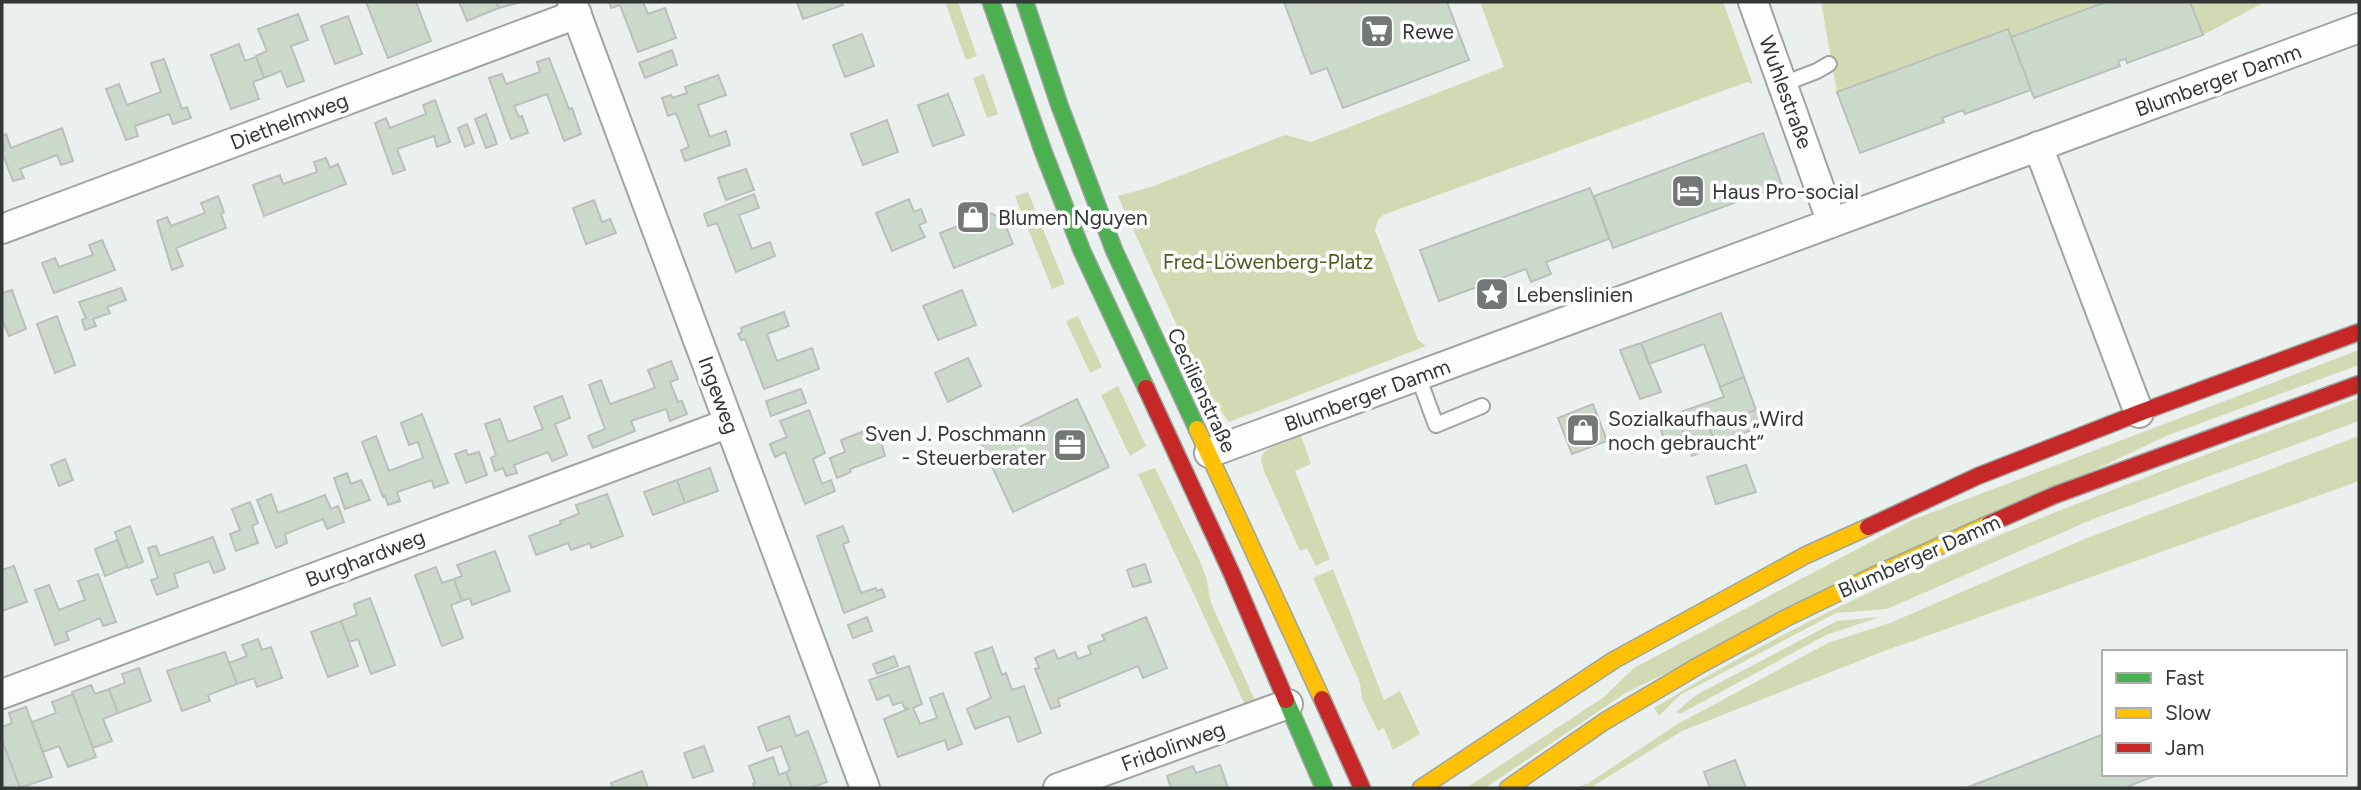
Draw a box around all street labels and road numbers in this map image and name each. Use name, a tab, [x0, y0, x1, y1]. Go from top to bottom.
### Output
street label: Wuhlestraße	[1754, 32, 1818, 152]
street label: Blumberger Damm	[2132, 38, 2304, 122]
street label: Diethelmweg	[227, 87, 351, 155]
street label: Cecilienstraße	[1162, 324, 1242, 456]
street label: Ingeweg	[693, 353, 745, 437]
street label: Blumberger Damm	[1281, 353, 1453, 437]
street label: Blumberger Damm	[1834, 509, 2004, 603]
street label: Burghardweg	[302, 524, 428, 592]
street label: Fridolinweg	[1118, 716, 1228, 776]

